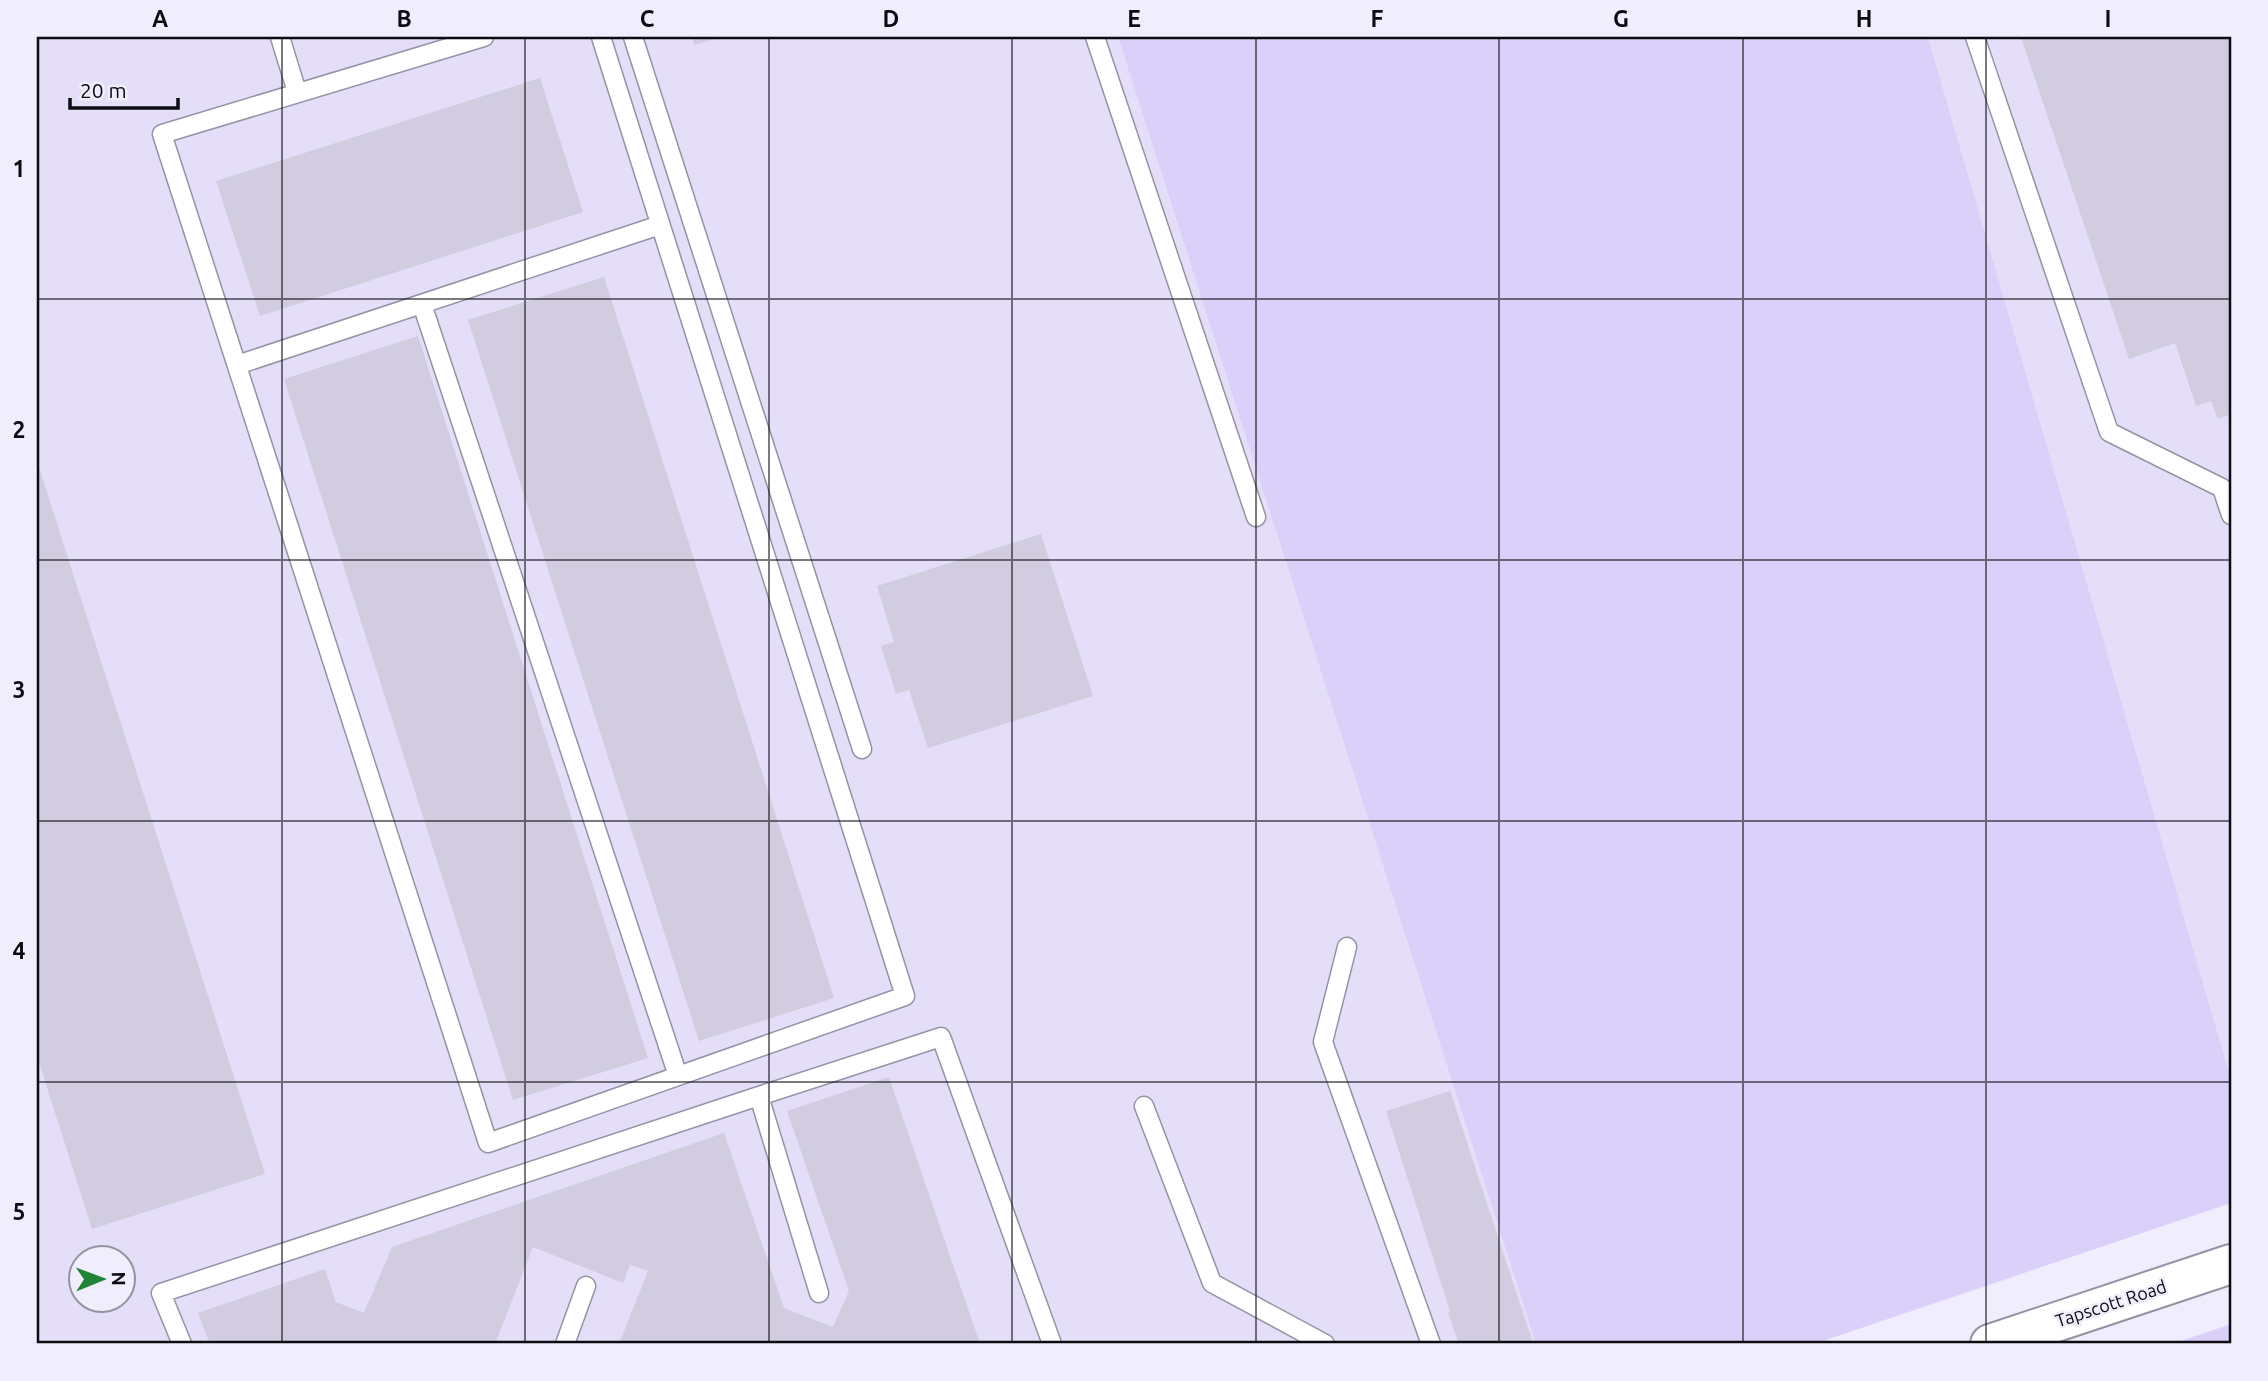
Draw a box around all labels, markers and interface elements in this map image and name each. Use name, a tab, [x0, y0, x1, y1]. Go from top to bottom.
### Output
text: A	[152, 6, 168, 31]
text: B	[396, 6, 412, 31]
text: C	[640, 6, 655, 31]
text: D	[883, 6, 899, 31]
text: E	[1127, 6, 1141, 31]
text: F	[1371, 6, 1384, 31]
text: G	[1613, 6, 1629, 31]
text: H	[1856, 6, 1872, 31]
text: I	[2105, 6, 2111, 31]
scale bar	[70, 66, 178, 110]
text: 20 m	[80, 78, 127, 102]
text: 1	[13, 156, 25, 181]
text: 2	[13, 417, 25, 442]
text: 3	[13, 677, 25, 702]
text: 4	[13, 938, 26, 963]
text: 5	[13, 1199, 25, 1224]
north arrow	[66, 1244, 136, 1314]
text: N	[108, 1271, 130, 1286]
street label: Tapscott Road	[2053, 1276, 2169, 1330]

